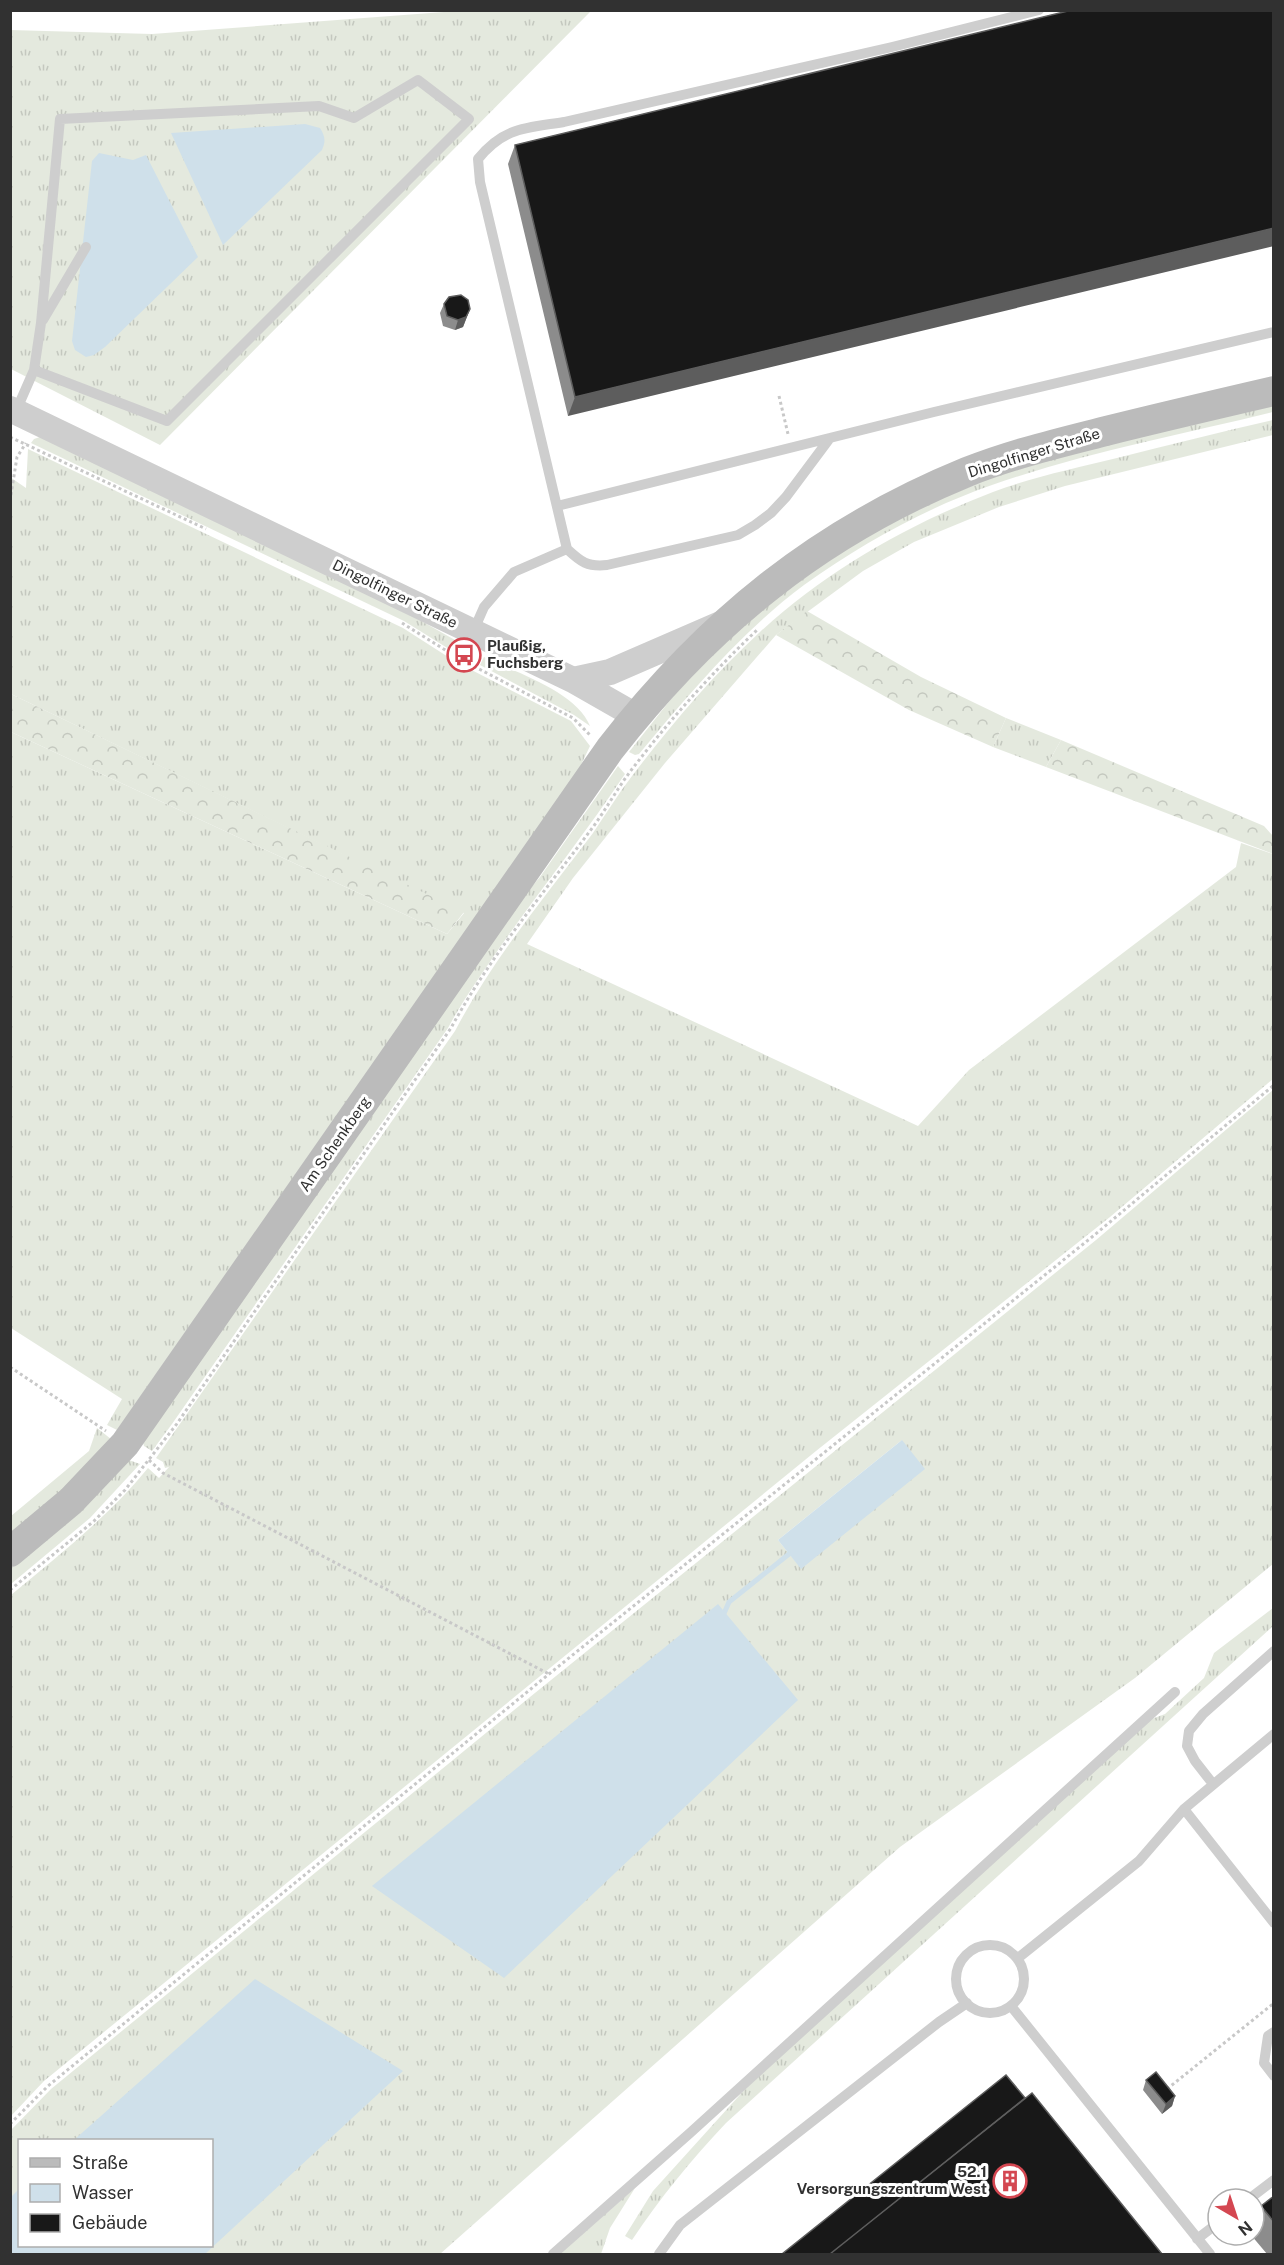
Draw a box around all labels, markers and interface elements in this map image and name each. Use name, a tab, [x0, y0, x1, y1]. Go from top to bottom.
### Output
street label: Dingolfinger Straße	[966, 424, 1102, 481]
street label: Dingolfinger Straße	[330, 556, 460, 631]
bus stop icon: Plaußig, Fuchsberg	[446, 637, 482, 673]
place label: Plaußig, Fuchsberg	[487, 637, 564, 671]
street label: Am Schenkberg	[296, 1093, 374, 1194]
legend	[18, 2139, 213, 2247]
text: Straße	[72, 2152, 128, 2173]
place label: 52.1 Versorgungszentrum West	[797, 2163, 987, 2197]
building icon: 52.1 Versorgungszentrum West	[992, 2163, 1028, 2199]
text: Wasser	[72, 2182, 134, 2203]
north arrow	[1206, 2187, 1266, 2247]
text: Gebäude	[72, 2212, 147, 2233]
text: N	[1234, 2217, 1256, 2240]

